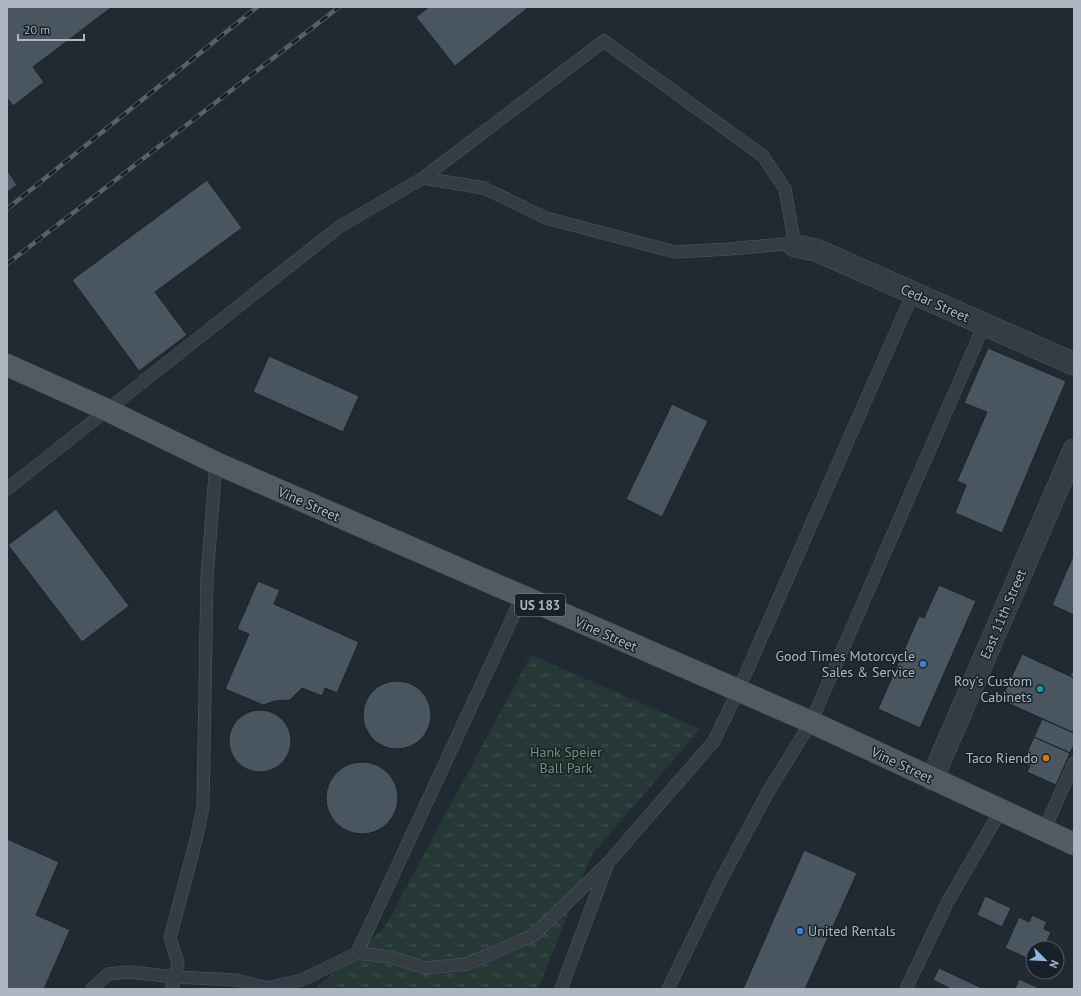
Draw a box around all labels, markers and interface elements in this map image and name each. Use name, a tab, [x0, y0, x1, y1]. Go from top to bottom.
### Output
scale bar	[18, 16, 84, 42]
text: 20 m	[24, 22, 50, 37]
street label: Cedar Street	[898, 280, 972, 326]
street label: Vine Street	[274, 482, 343, 526]
street label: East 11th Street	[976, 566, 1030, 662]
road number: US 183	[515, 594, 565, 616]
street label: Vine Street	[571, 612, 640, 656]
place label: Good Times Motorcycle Sales & Service	[775, 647, 915, 681]
marker: Good Times Motorcycle Sales & Service	[918, 659, 928, 669]
place label: Roy's Custom Cabinets	[954, 672, 1032, 706]
marker: Roy's Custom Cabinets	[1035, 684, 1045, 694]
street label: Vine Street	[867, 742, 936, 787]
park label: Hank Speier Ball Park	[530, 743, 602, 777]
place label: Taco Riendo	[966, 749, 1038, 767]
marker: Taco Riendo	[1041, 753, 1051, 763]
place label: United Rentals	[808, 922, 896, 940]
marker: United Rentals	[795, 926, 805, 936]
north arrow	[1025, 940, 1065, 980]
text: N	[1046, 958, 1062, 970]

